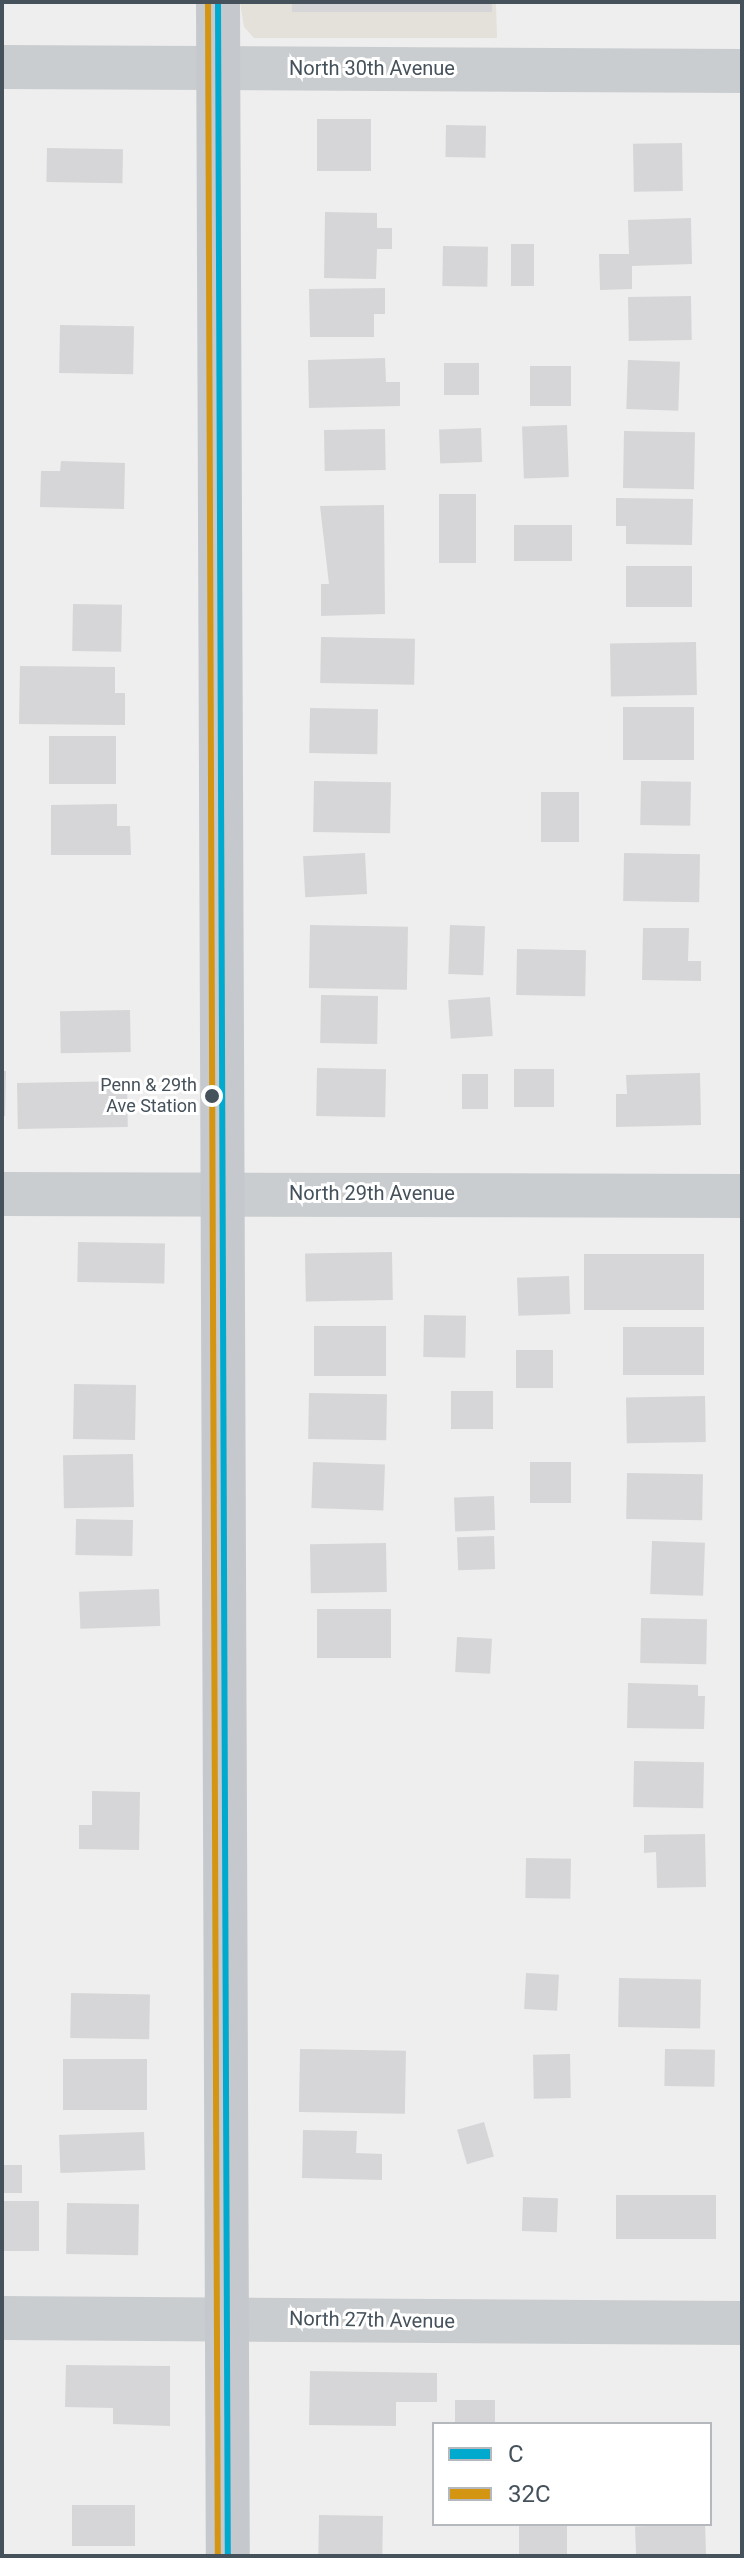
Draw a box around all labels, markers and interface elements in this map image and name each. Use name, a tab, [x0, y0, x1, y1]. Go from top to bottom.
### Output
street label: North 30th Avenue	[289, 56, 455, 80]
place label: Penn & 29th Ave Station	[100, 1075, 197, 1118]
marker: Penn & 29th Ave Station	[204, 1088, 220, 1104]
street label: North 29th Avenue	[289, 1181, 455, 1205]
street label: North 27th Avenue	[289, 2307, 455, 2333]
legend	[432, 2422, 712, 2526]
text: C	[508, 2440, 524, 2468]
text: 32C	[508, 2480, 551, 2508]

